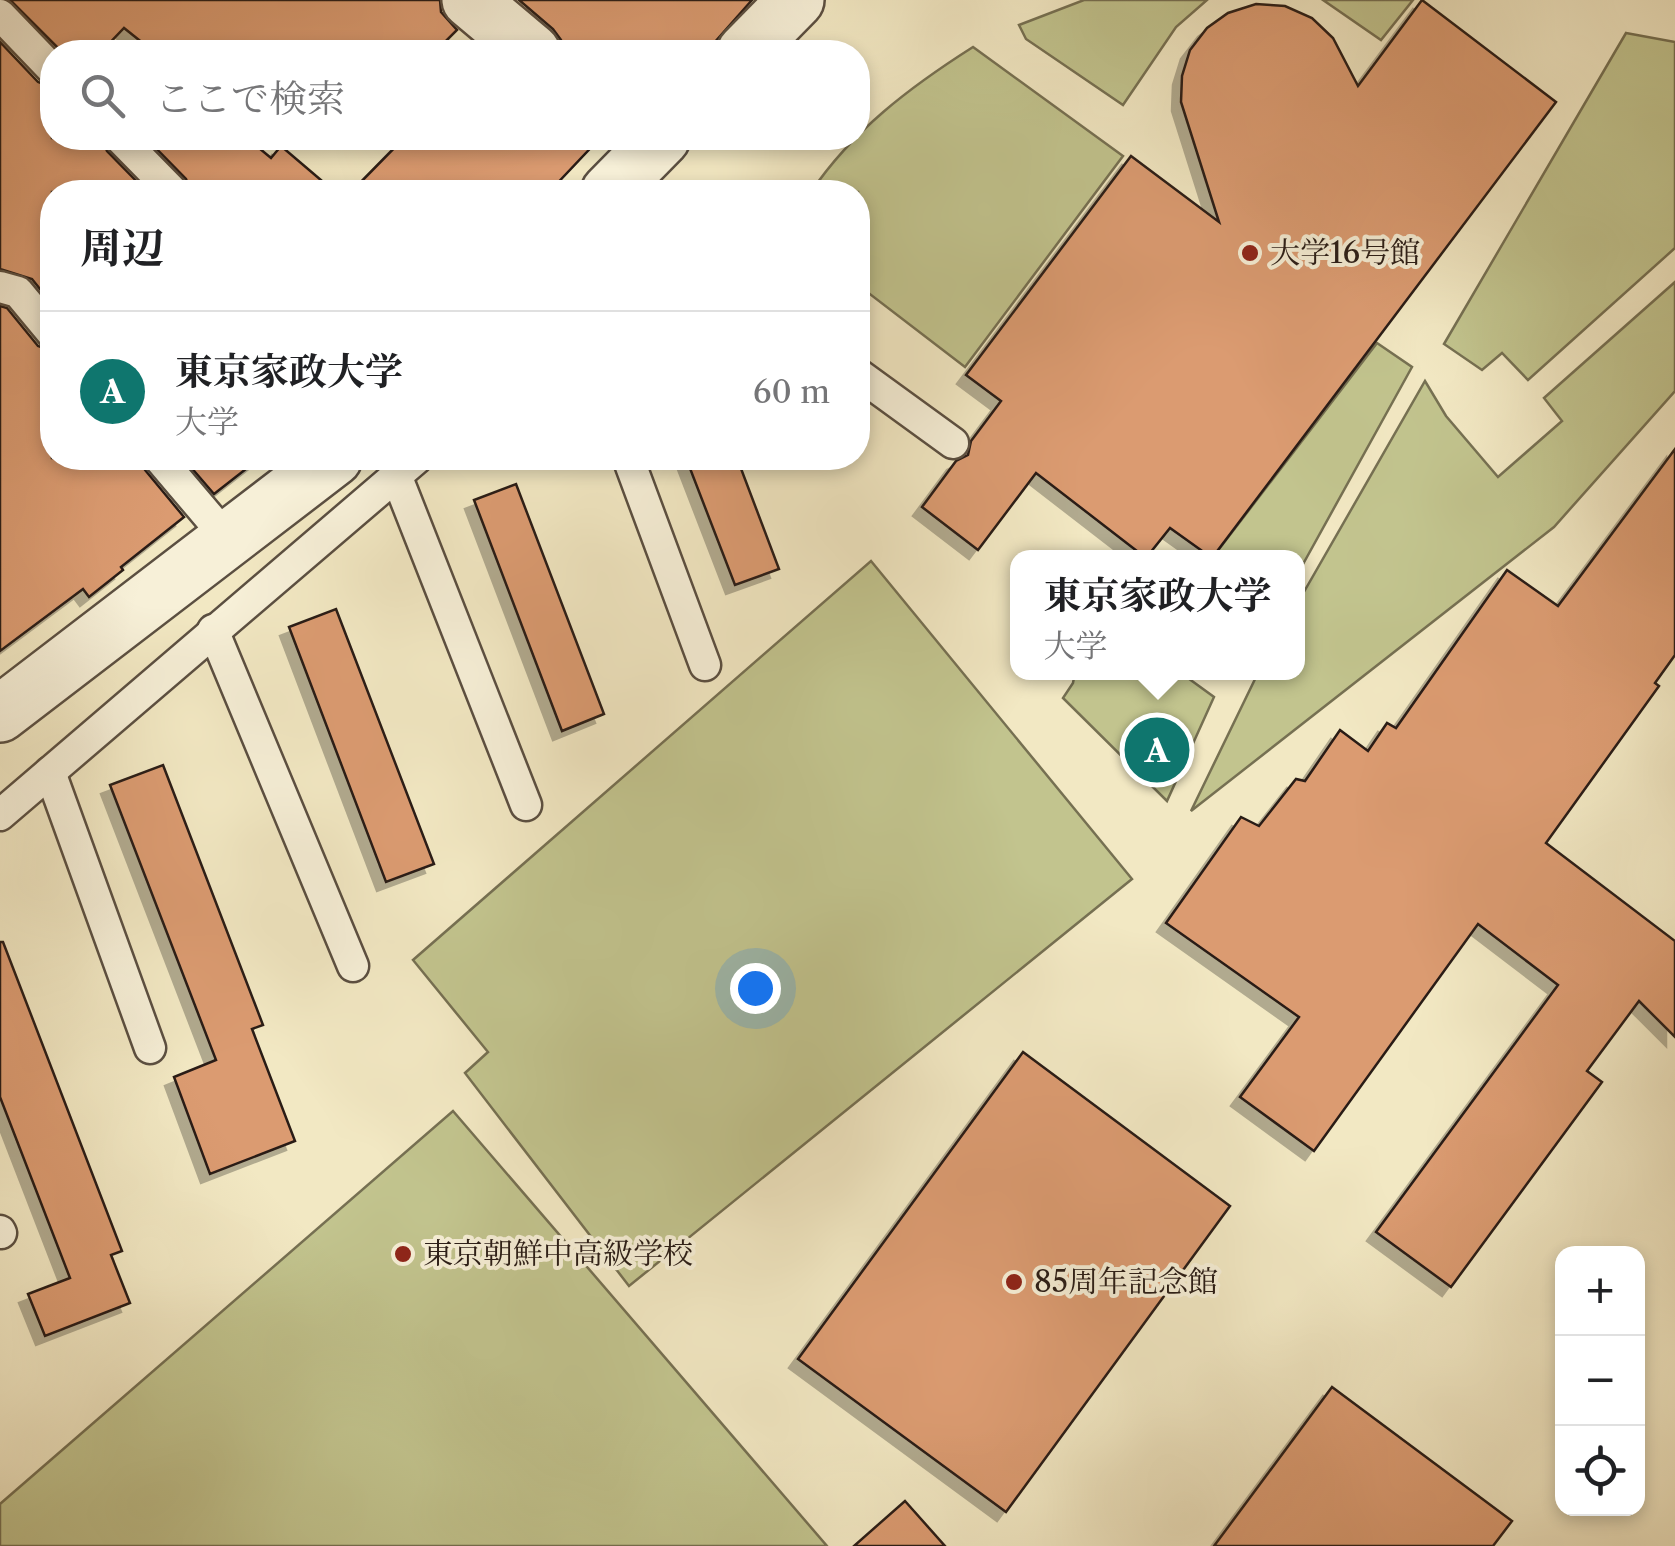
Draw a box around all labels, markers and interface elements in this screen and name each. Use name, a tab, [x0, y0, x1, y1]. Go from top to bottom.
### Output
search box	[40, 40, 870, 150]
icon: search	[75, 68, 130, 123]
text: ここで検索	[155, 75, 345, 122]
text: 周辺	[80, 222, 164, 274]
place label: 大学16号館	[1270, 234, 1420, 271]
marker: 大学16号館	[1239, 242, 1261, 264]
text: 東京家政大学	[175, 348, 403, 395]
text: A	[100, 372, 125, 411]
text: 60 m	[753, 372, 830, 411]
text: 大学	[175, 402, 239, 441]
popup	[1010, 550, 1305, 680]
text: 東京家政大学	[1043, 572, 1272, 619]
text: 大学	[1043, 626, 1108, 665]
pin: A	[1124, 712, 1190, 788]
your location	[730, 963, 781, 1014]
place label: 東京朝鮮中高級学校	[423, 1235, 693, 1272]
marker: 東京朝鮮中高級学校	[392, 1243, 414, 1265]
map controls	[1555, 1246, 1645, 1516]
button: +	[1555, 1246, 1645, 1336]
place label: 85周年記念館	[1034, 1263, 1218, 1300]
marker: 85周年記念館	[1003, 1271, 1025, 1293]
button: −	[1555, 1336, 1645, 1426]
button: locate	[1555, 1426, 1645, 1516]

